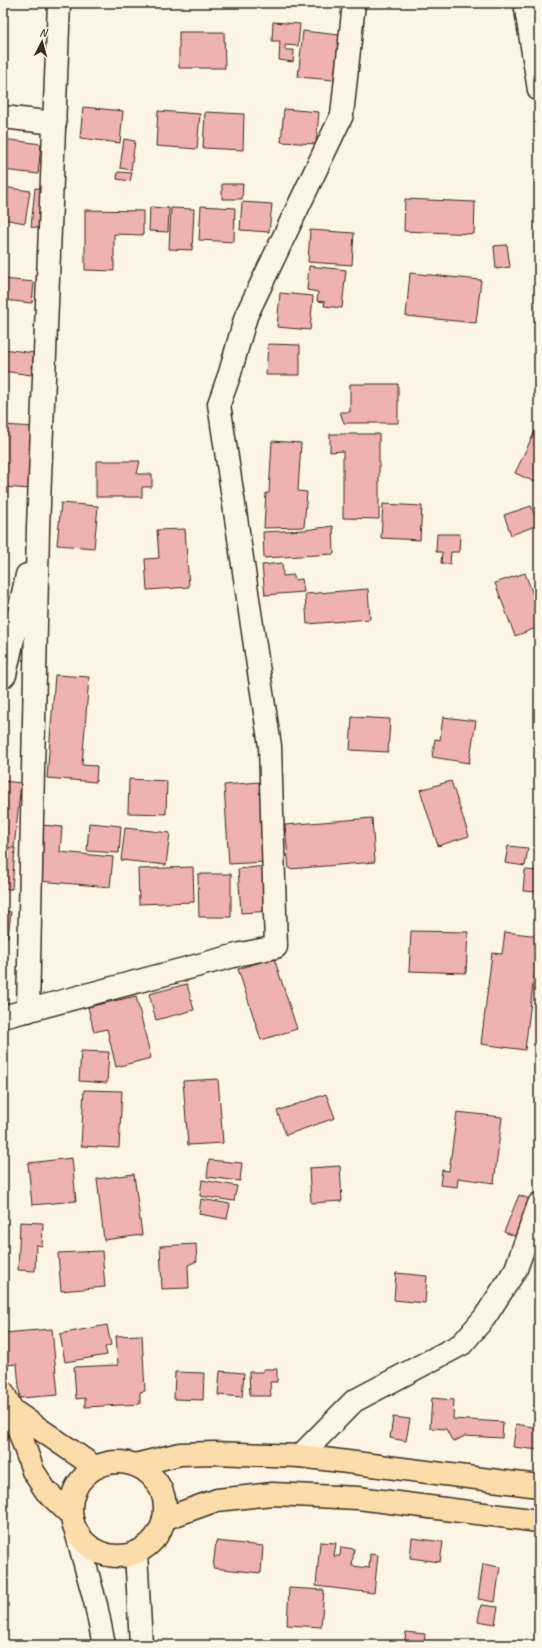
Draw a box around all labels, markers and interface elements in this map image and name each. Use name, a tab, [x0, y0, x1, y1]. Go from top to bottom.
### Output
north arrow	[22, 22, 62, 62]
text: N	[39, 25, 49, 40]

